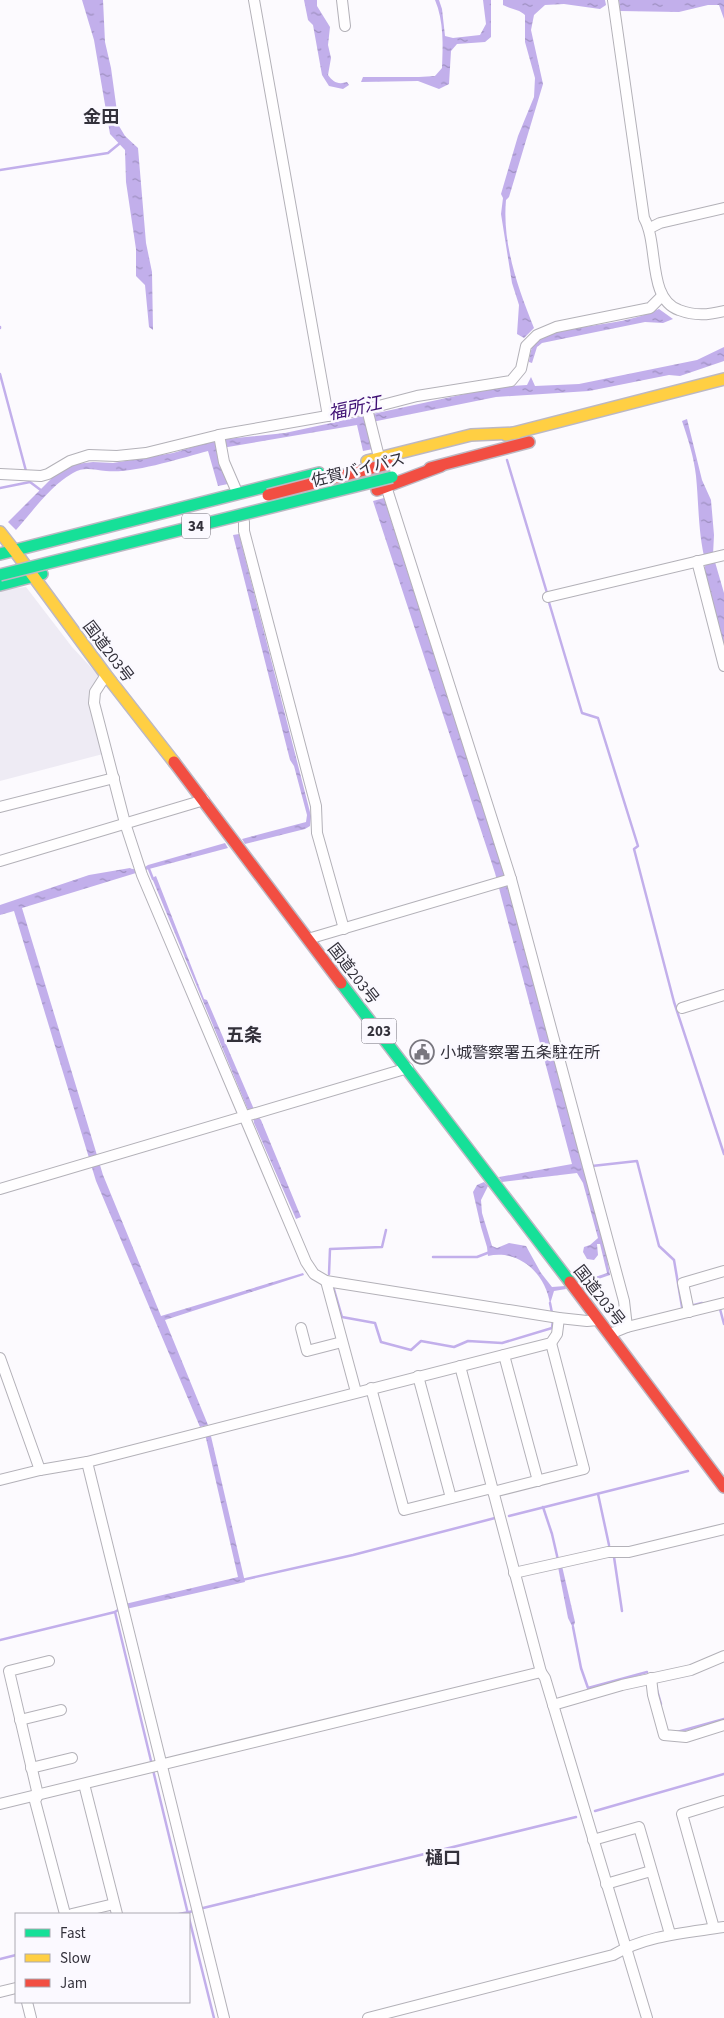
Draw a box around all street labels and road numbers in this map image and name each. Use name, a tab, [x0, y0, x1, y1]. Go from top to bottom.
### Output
street label: 佐賀バイパス	[309, 448, 407, 492]
road number: 34	[182, 514, 210, 538]
street label: 国道203号	[78, 616, 139, 687]
street label: 国道203号	[322, 939, 384, 1009]
road number: 203	[362, 1018, 396, 1044]
street label: 国道203号	[568, 1261, 630, 1331]

